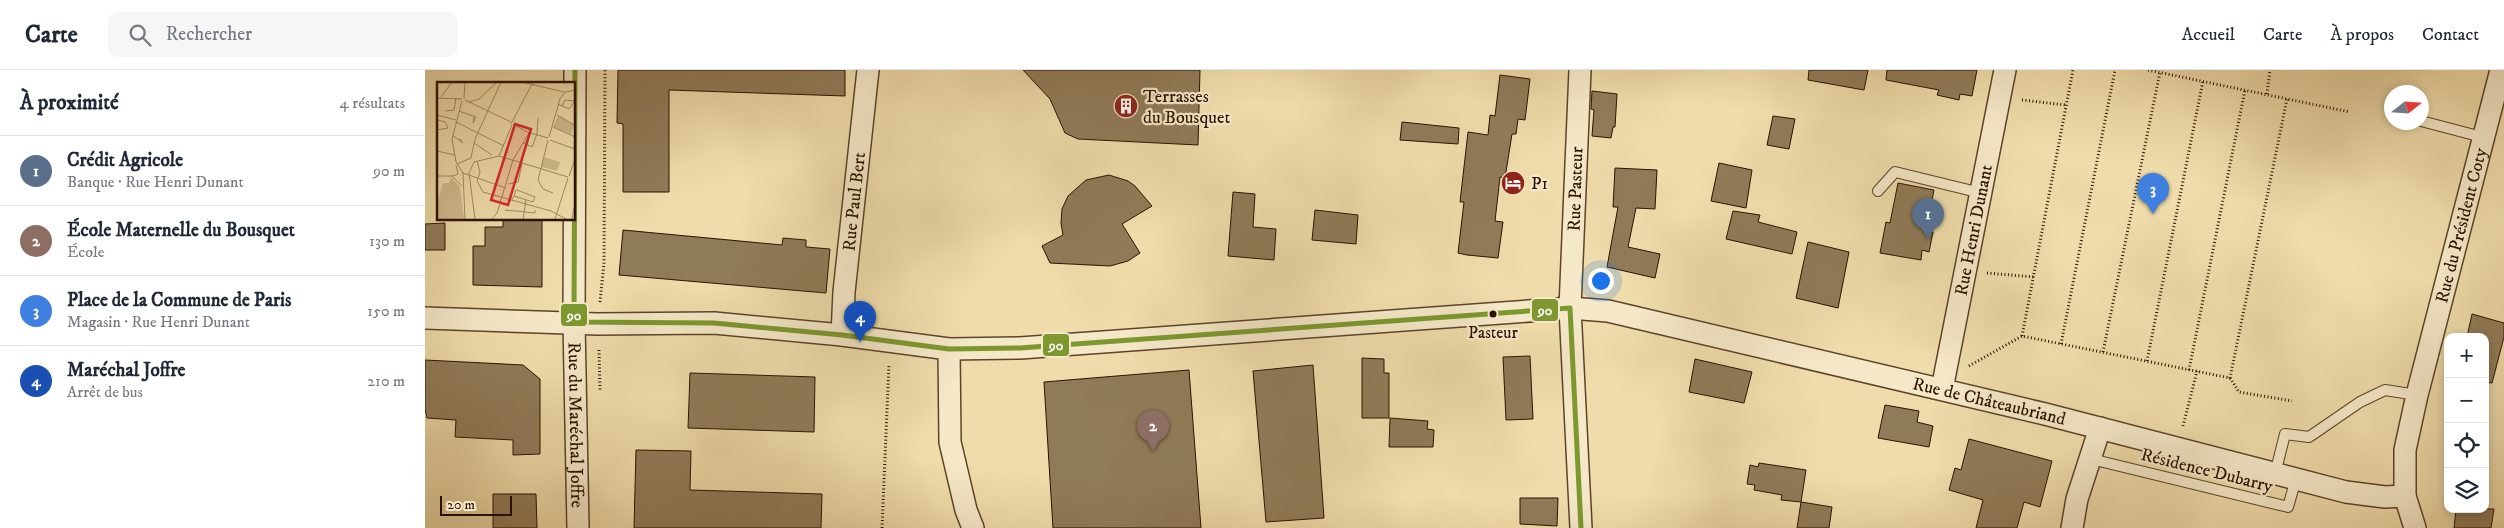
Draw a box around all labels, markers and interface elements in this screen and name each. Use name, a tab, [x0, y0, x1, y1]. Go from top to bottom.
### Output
search box	[108, 12, 458, 57]
text: Carte	[25, 20, 78, 50]
icon: search	[126, 21, 154, 49]
text: Rechercher	[166, 23, 252, 46]
text: Accueil	[2182, 24, 2235, 46]
text: Carte	[2263, 24, 2302, 46]
text: À propos	[2330, 24, 2394, 46]
text: Contact	[2422, 24, 2479, 46]
inset map	[437, 82, 575, 220]
north arrow	[2384, 85, 2429, 130]
place label: Terrasses du Bousquet	[1143, 86, 1230, 129]
text: À proximité	[20, 90, 119, 116]
text: 4 résultats	[340, 93, 405, 113]
building icon: Terrasses du Bousquet	[1113, 93, 1139, 119]
street label: Rue du Président Coty	[2431, 145, 2492, 305]
street label: Rue Pasteur	[1564, 146, 1588, 232]
text: Crédit Agricole	[67, 149, 183, 172]
street label: Rue Paul Bert	[838, 151, 871, 252]
text: 1	[33, 161, 39, 181]
text: 90 m	[373, 161, 405, 181]
street label: Rue Henri Dunant	[1951, 163, 1998, 298]
hotel icon: P1	[1500, 170, 1526, 196]
text: Banque · Rue Henri Dunant	[67, 172, 244, 192]
place label: P1	[1531, 173, 1548, 195]
pin: 3	[2137, 173, 2169, 214]
pin: 1	[1912, 198, 1944, 239]
text: École Maternelle du Bousquet	[67, 219, 295, 242]
text: 2	[32, 231, 40, 251]
text: 130 m	[369, 231, 405, 251]
text: École	[67, 242, 104, 262]
your location	[1588, 268, 1614, 294]
text: Place de la Commune de Paris	[67, 289, 291, 312]
line badge: 90	[1531, 298, 1559, 322]
text: 3	[33, 301, 39, 321]
text: 150 m	[367, 301, 405, 321]
pin: 4	[844, 301, 876, 342]
text: 90	[1537, 302, 1553, 320]
line badge: 90	[560, 303, 588, 327]
text: 90	[566, 307, 582, 325]
marker: Pasteur	[1488, 309, 1498, 319]
text: Magasin · Rue Henri Dunant	[67, 312, 250, 332]
place label: Pasteur	[1468, 322, 1519, 344]
line badge: 90	[1042, 333, 1070, 357]
map controls	[2444, 333, 2489, 513]
button: +	[2444, 333, 2489, 378]
text: 90	[1048, 337, 1064, 355]
street label: Rue du Maréchal Joffre	[562, 342, 588, 508]
text: Maréchal Joffre	[67, 359, 185, 382]
text: 4	[31, 371, 41, 391]
text: 210 m	[367, 371, 405, 391]
street label: Rue de Châteaubriand	[1910, 373, 2068, 431]
button: −	[2444, 378, 2489, 423]
text: Arrêt de bus	[67, 382, 143, 402]
pin: 2	[1137, 410, 1169, 451]
button: locate	[2444, 423, 2489, 468]
street label: Résidence Dubarry	[2139, 444, 2275, 498]
button: layers	[2444, 468, 2489, 513]
scale bar	[440, 493, 513, 516]
text: 20 m	[447, 496, 475, 514]

